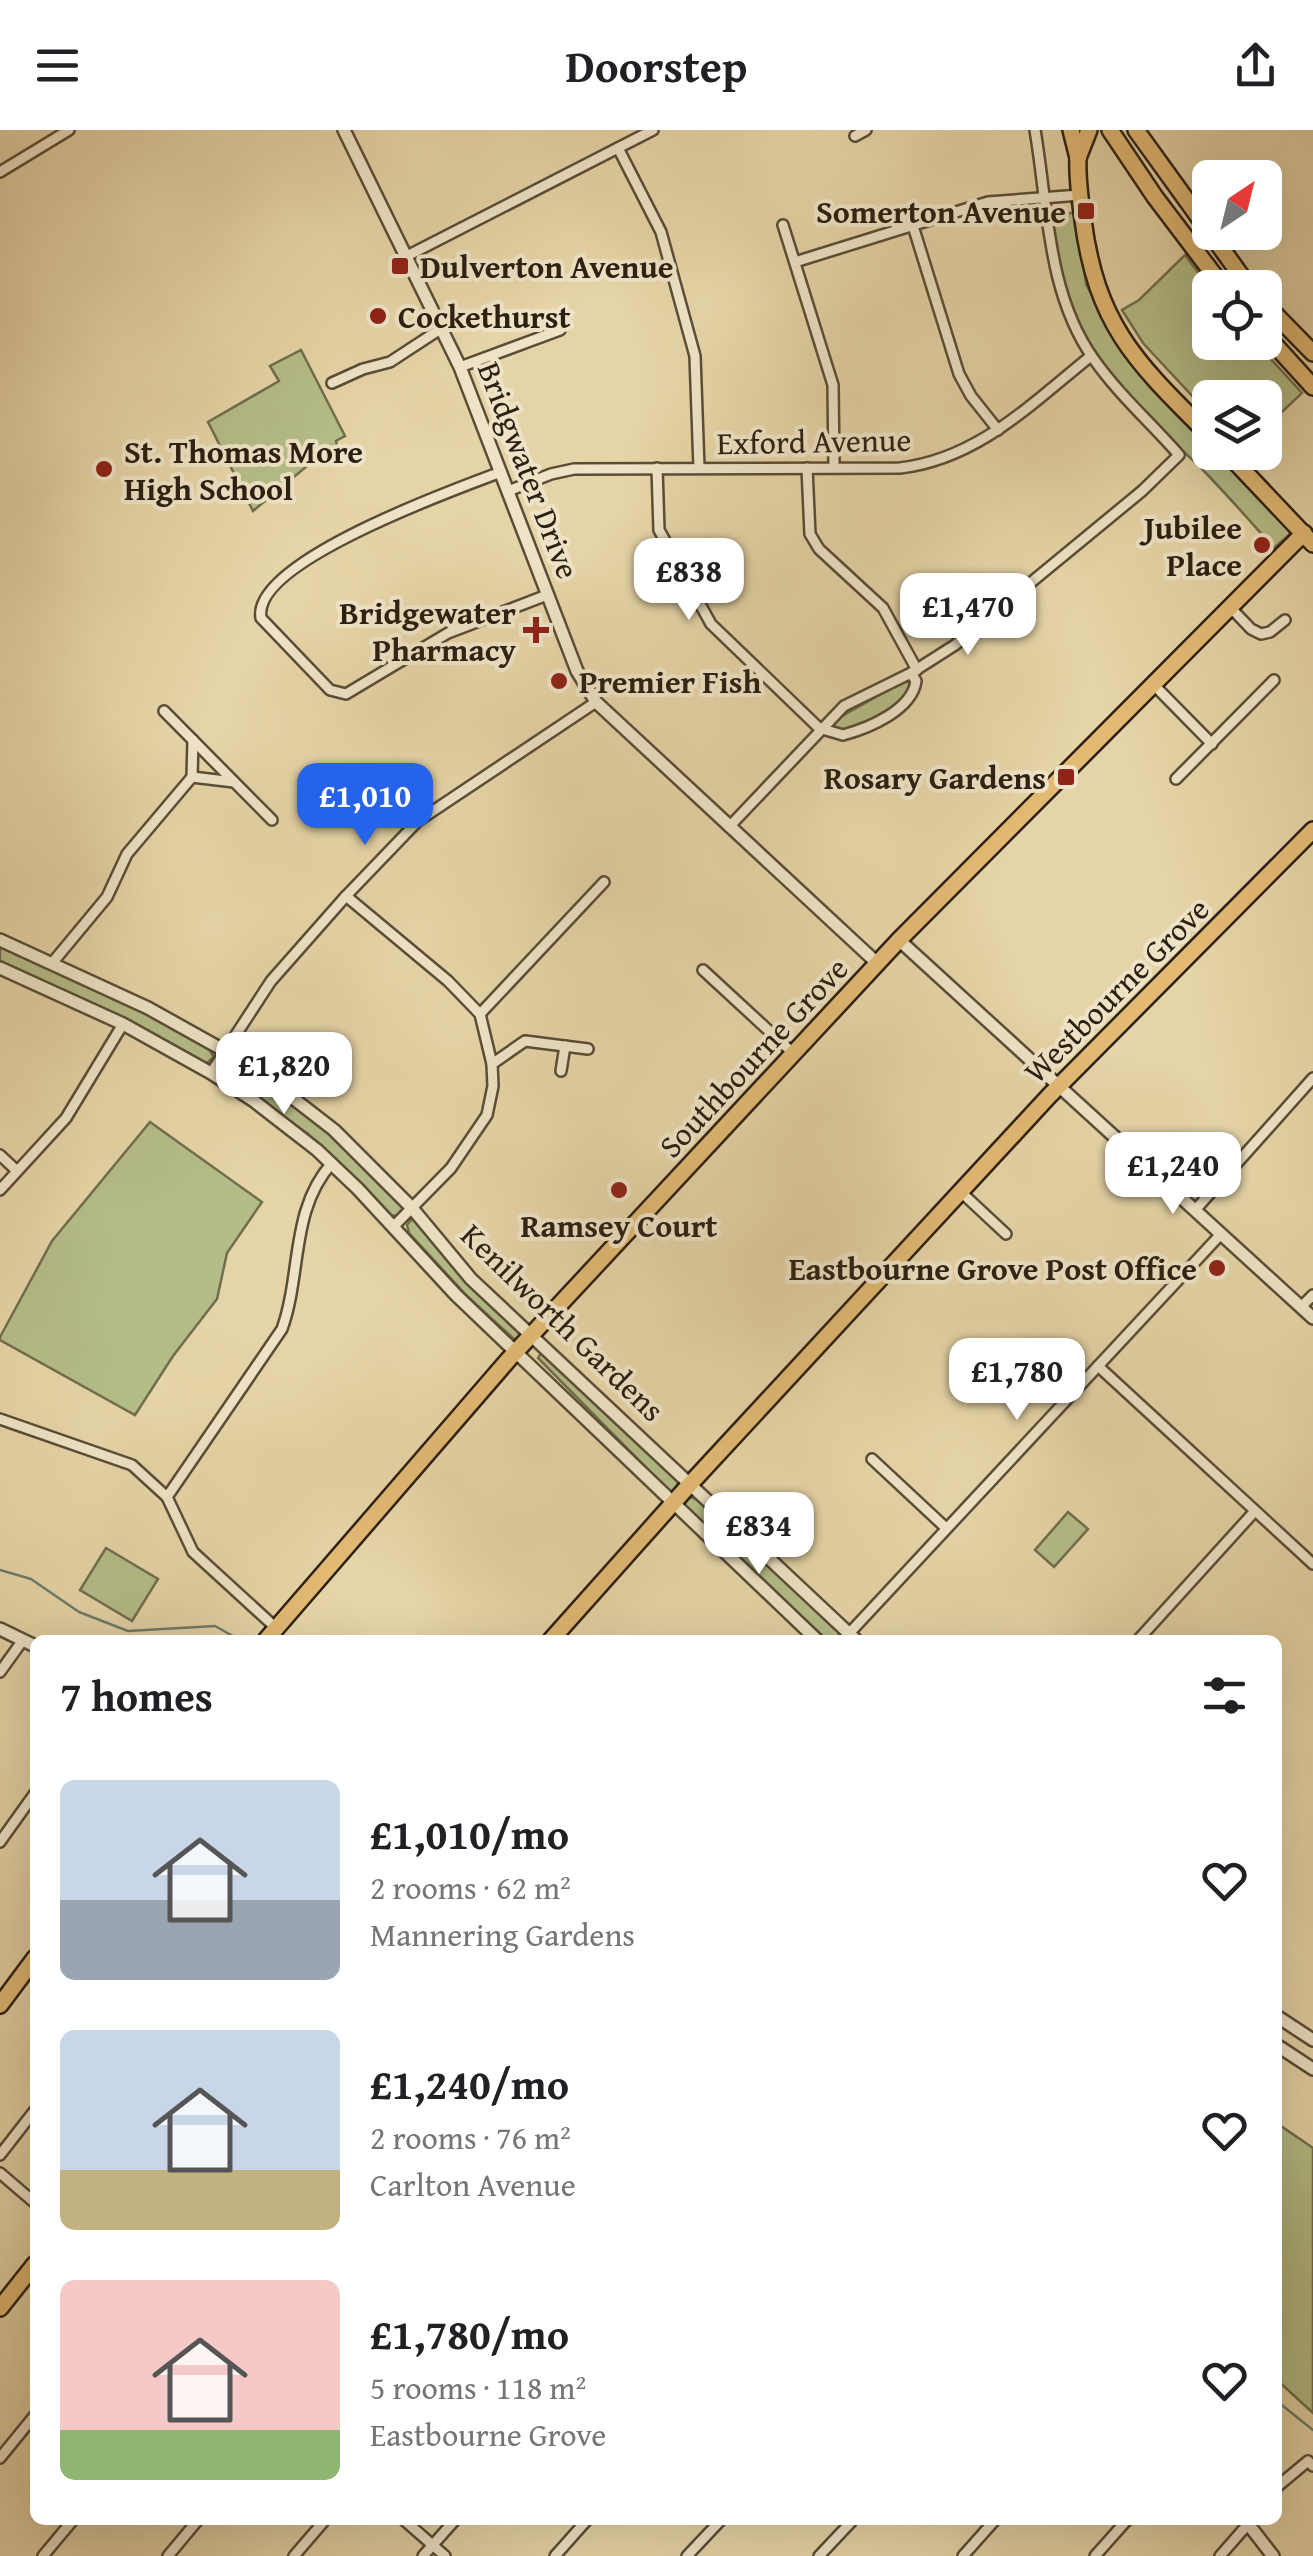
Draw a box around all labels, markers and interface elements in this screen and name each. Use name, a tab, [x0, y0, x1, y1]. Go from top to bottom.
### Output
text: Doorstep	[566, 33, 747, 98]
icon: menu	[30, 38, 85, 93]
icon: share	[1228, 38, 1283, 93]
north arrow	[1192, 160, 1282, 250]
map controls	[1192, 160, 1282, 470]
place label: Somerton Avenue	[816, 188, 1066, 235]
marker: Somerton Avenue	[1075, 200, 1097, 222]
place label: Dulverton Avenue	[420, 243, 674, 290]
marker: Dulverton Avenue	[389, 255, 411, 277]
button: locate	[1192, 270, 1282, 360]
place label: Cockethurst	[398, 293, 571, 340]
marker: Cockethurst	[367, 305, 389, 327]
street label: Bridgwater Drive	[466, 355, 592, 585]
button: layers	[1192, 380, 1282, 470]
street label: Exford Avenue	[716, 416, 912, 466]
place label: St. Thomas More High School	[124, 428, 363, 512]
marker: St. Thomas More High School	[93, 458, 115, 480]
place label: Jubilee Place	[1139, 504, 1242, 588]
marker: Jubilee Place	[1251, 534, 1273, 556]
pin: £838	[630, 538, 748, 623]
text: £838	[656, 547, 722, 594]
pin: £1,470	[887, 573, 1049, 658]
text: £1,470	[922, 582, 1014, 629]
place label: Bridgewater Pharmacy	[339, 589, 517, 673]
marker: Bridgewater Pharmacy	[525, 619, 547, 641]
place label: Premier Fish	[579, 658, 762, 705]
marker: Premier Fish	[548, 670, 570, 692]
place label: Rosary Gardens	[824, 754, 1046, 801]
pin: £1,010	[284, 763, 446, 848]
marker: Rosary Gardens	[1055, 766, 1077, 788]
text: £1,010	[319, 772, 411, 819]
street label: Westbourne Grove	[1012, 886, 1220, 1094]
street label: Southbourne Grove	[647, 946, 859, 1168]
pin: £1,820	[203, 1032, 365, 1117]
text: £1,820	[238, 1041, 330, 1088]
pin: £1,240	[1092, 1132, 1254, 1217]
text: £1,240	[1127, 1141, 1219, 1188]
marker: Ramsey Court	[608, 1179, 630, 1201]
place label: Ramsey Court	[521, 1202, 717, 1249]
street label: Kenilworth Gardens	[450, 1212, 676, 1432]
place label: Eastbourne Grove Post Office	[788, 1245, 1197, 1292]
marker: Eastbourne Grove Post Office	[1206, 1257, 1228, 1279]
pin: £1,780	[936, 1338, 1098, 1423]
text: £1,780	[971, 1347, 1063, 1394]
pin: £834	[700, 1492, 818, 1577]
text: £834	[726, 1501, 792, 1548]
text: 7 homes	[60, 1665, 213, 1726]
icon: filters	[1197, 1668, 1252, 1723]
text: £1,010/mo	[370, 1803, 569, 1864]
icon: home	[140, 1820, 260, 1940]
icon: heart	[1197, 1853, 1252, 1908]
text: 2 rooms · 62 m²	[370, 1864, 571, 1911]
text: Mannering Gardens	[370, 1911, 635, 1958]
text: £1,240/mo	[370, 2053, 569, 2114]
icon: home	[140, 2070, 260, 2190]
icon: heart	[1197, 2103, 1252, 2158]
text: 2 rooms · 76 m²	[370, 2114, 571, 2161]
text: Carlton Avenue	[370, 2161, 576, 2208]
text: £1,780/mo	[370, 2303, 569, 2364]
icon: home	[140, 2320, 260, 2440]
icon: heart	[1197, 2353, 1252, 2408]
text: 5 rooms · 118 m²	[370, 2364, 586, 2411]
text: Eastbourne Grove	[370, 2411, 606, 2458]

